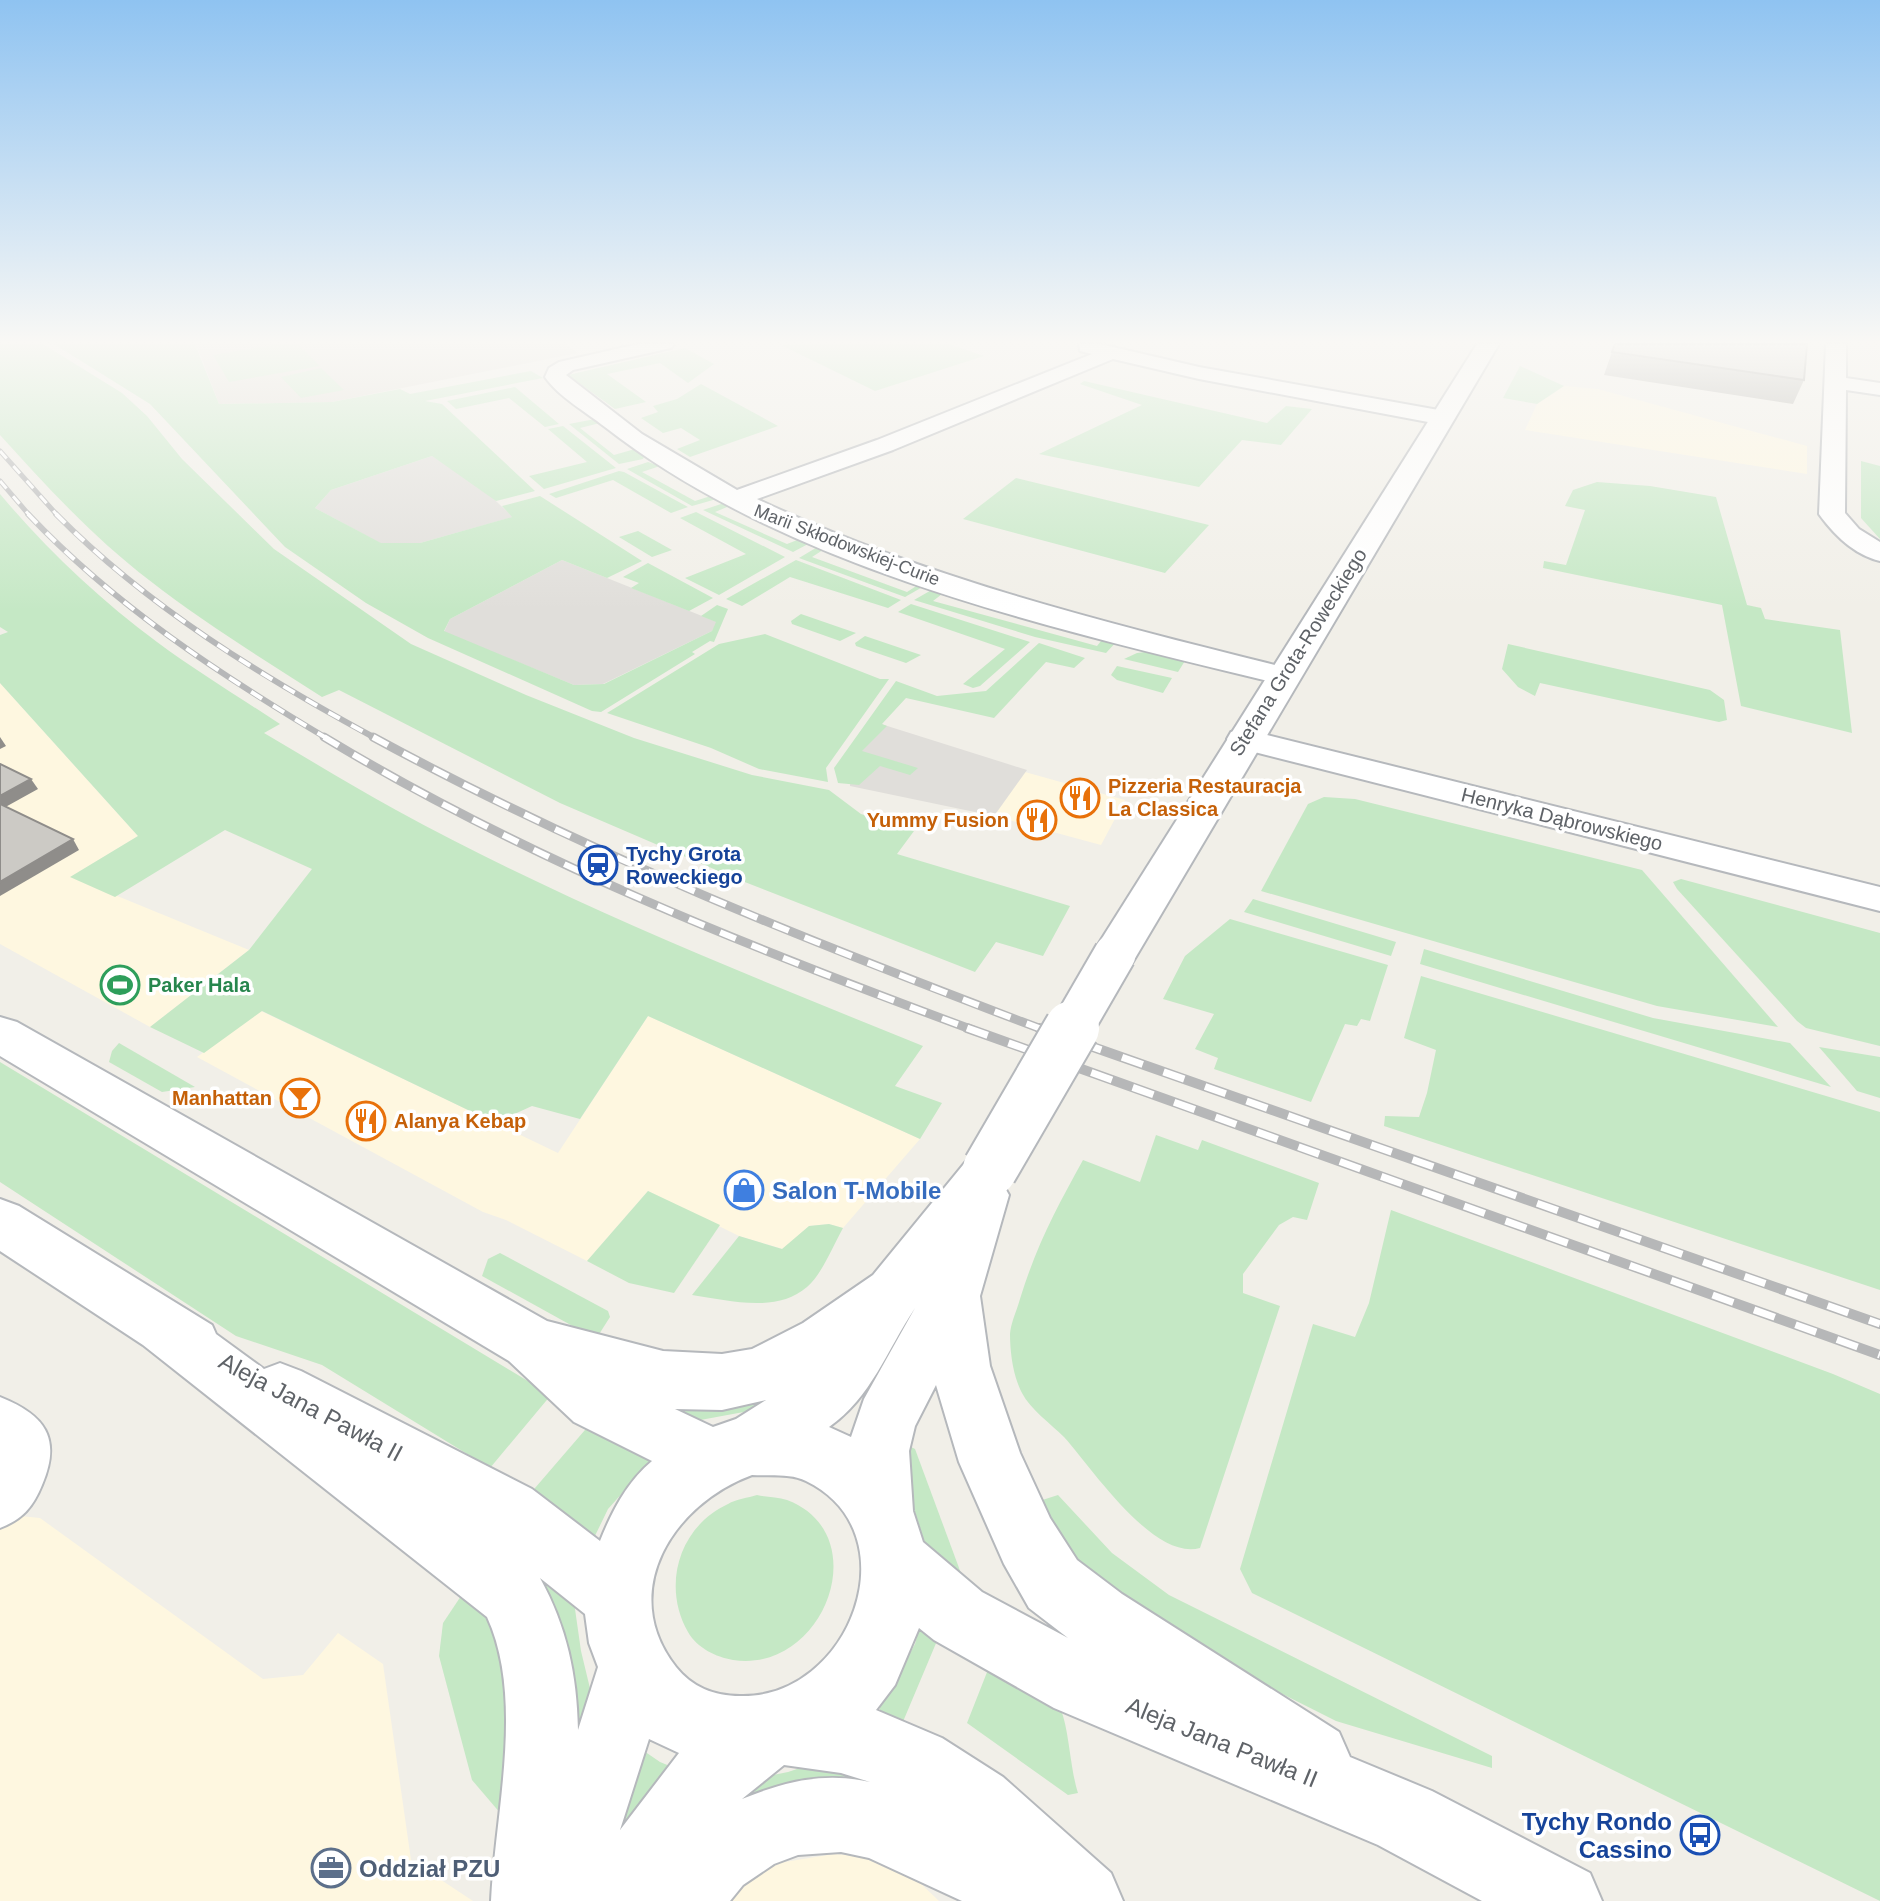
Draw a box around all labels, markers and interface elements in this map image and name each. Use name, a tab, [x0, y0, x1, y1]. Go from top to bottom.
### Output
street label: Marii Skłodowskiej-Curie	[751, 500, 943, 590]
street label: Stefana Grota-Roweckiego	[1225, 544, 1371, 760]
place label: Pizzeria Restauracja La Classica	[1108, 775, 1302, 820]
restaurant icon: Pizzeria Restauracja La Classica	[1059, 777, 1101, 819]
street label: Henryka Dąbrowskiego	[1459, 783, 1665, 855]
restaurant icon: Yummy Fusion	[1016, 799, 1058, 841]
place label: Yummy Fusion	[867, 809, 1009, 831]
place label: Tychy Grota Roweckiego	[626, 843, 743, 888]
station icon: Tychy Grota Roweckiego	[577, 844, 619, 886]
sports icon: Paker Hala	[99, 964, 141, 1006]
place label: Paker Hala	[148, 974, 251, 996]
bar icon: Manhattan	[279, 1077, 321, 1119]
place label: Manhattan	[172, 1087, 272, 1109]
restaurant icon: Alanya Kebap	[345, 1100, 387, 1142]
place label: Alanya Kebap	[394, 1110, 526, 1132]
shop icon: Salon T-Mobile	[723, 1169, 765, 1211]
place label: Salon T-Mobile	[772, 1177, 941, 1204]
street label: Aleja Jana Pawła II	[215, 1347, 407, 1467]
street label: Aleja Jana Pawła II	[1122, 1691, 1322, 1793]
place label: Tychy Rondo Cassino	[1522, 1808, 1672, 1863]
bus stop icon: Tychy Rondo Cassino	[1679, 1814, 1721, 1856]
office icon: Oddział PZU	[310, 1847, 352, 1889]
place label: Oddział PZU	[359, 1855, 500, 1882]

